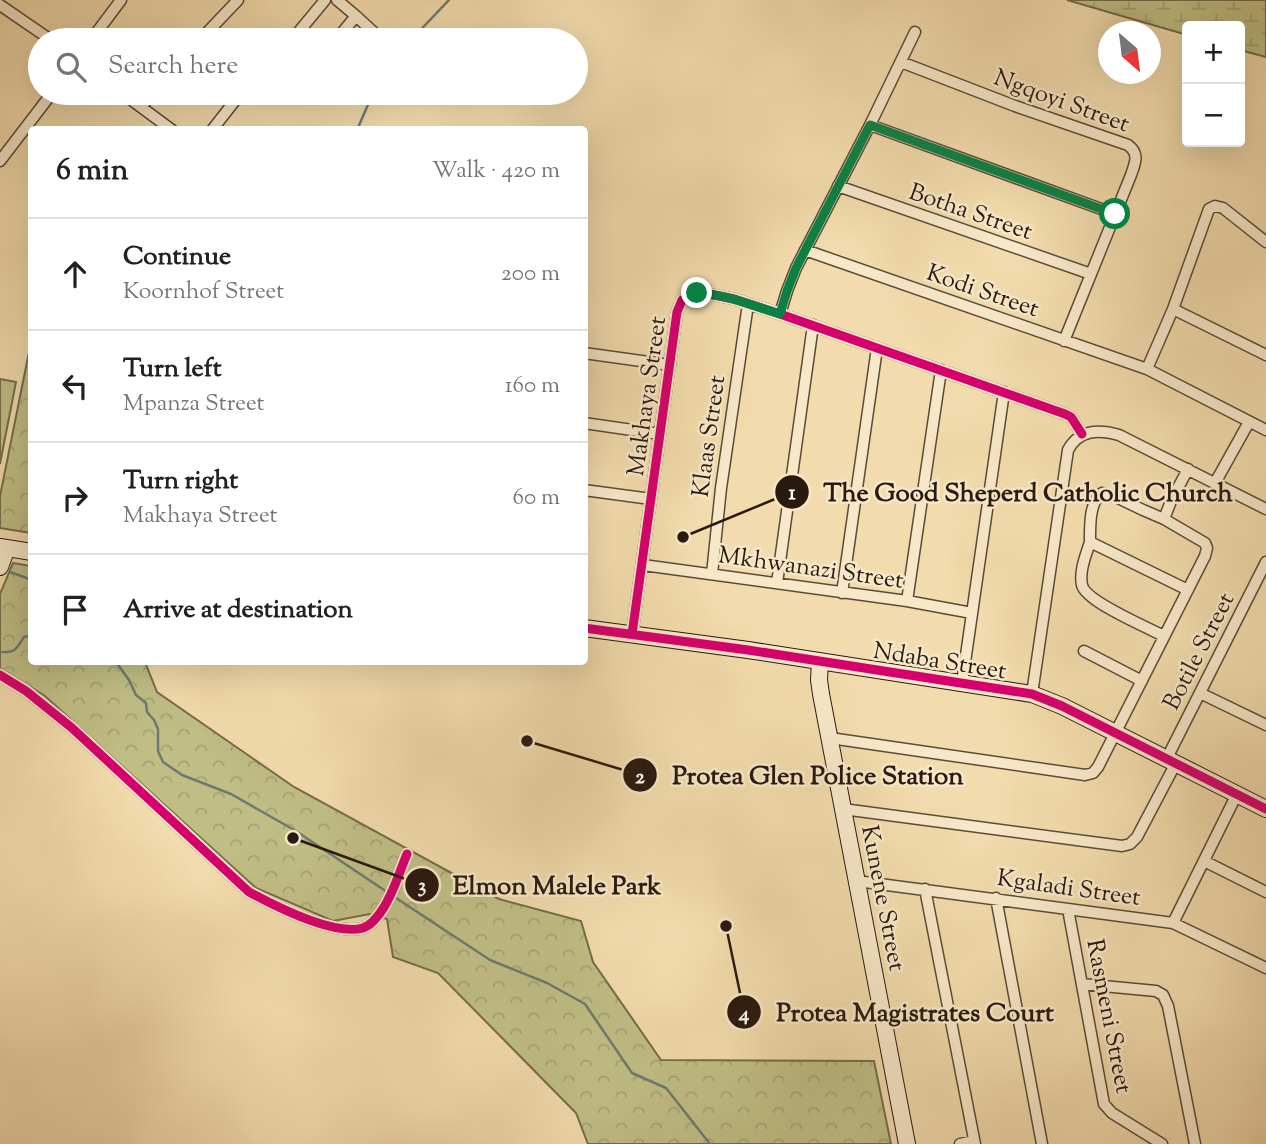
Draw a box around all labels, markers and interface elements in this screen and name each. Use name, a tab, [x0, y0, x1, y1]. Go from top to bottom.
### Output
north arrow	[1098, 21, 1161, 84]
map controls	[1182, 21, 1245, 147]
button: +	[1182, 21, 1245, 84]
search box	[28, 28, 588, 105]
icon: search	[52, 48, 90, 86]
text: Search here	[108, 48, 238, 85]
street label: Ngqoyi Street	[989, 62, 1134, 142]
button: −	[1182, 84, 1245, 147]
text: 6 min	[56, 150, 128, 193]
text: Walk · 420 m	[432, 155, 560, 188]
street label: Botha Street	[904, 176, 1037, 250]
route start	[1099, 198, 1130, 229]
text: Continue	[123, 239, 231, 276]
icon: ahead	[56, 255, 94, 293]
street label: Kodi Street	[922, 257, 1043, 327]
text: 200 m	[501, 258, 560, 291]
text: Koornhof Street	[123, 276, 284, 309]
route end	[681, 277, 712, 308]
street label: Makhaya Street	[620, 314, 676, 478]
text: Turn left	[123, 351, 222, 388]
icon: left	[56, 367, 94, 405]
text: 160 m	[505, 370, 560, 403]
street label: Klaas Street	[685, 373, 735, 499]
text: Mpanza Street	[123, 388, 264, 421]
text: Turn right	[123, 463, 238, 500]
callout: The Good Sheperd Catholic Church	[775, 468, 1247, 515]
text: The Good Sheperd Catholic Church	[823, 476, 1233, 513]
icon: right	[56, 479, 94, 517]
text: 1	[788, 479, 796, 509]
text: 60 m	[512, 482, 560, 515]
text: Makhaya Street	[123, 500, 277, 533]
street label: Mkhwanazi Street	[716, 539, 906, 599]
street label: Botile Street	[1156, 587, 1244, 717]
icon: arrive	[56, 591, 94, 629]
text: Arrive at destination	[123, 592, 353, 629]
street label: Ndaba Street	[871, 635, 1009, 689]
callout: Protea Glen Police Station	[623, 752, 977, 799]
text: Protea Glen Police Station	[672, 759, 964, 796]
text: 2	[635, 763, 645, 793]
street label: Kunene Street	[851, 823, 913, 974]
callout: Elmon Malele Park	[404, 861, 676, 908]
street label: Kgaladi Street	[995, 862, 1143, 916]
text: Elmon Malele Park	[453, 869, 662, 906]
text: 3	[418, 872, 426, 902]
street label: Rasmeni Street	[1076, 936, 1140, 1096]
callout: Protea Magistrates Court	[727, 989, 1068, 1036]
text: Protea Magistrates Court	[776, 996, 1054, 1033]
text: 4	[738, 1000, 750, 1030]

